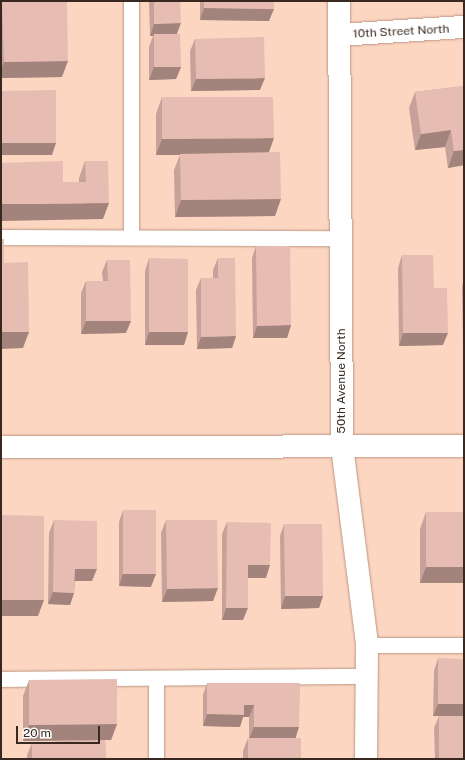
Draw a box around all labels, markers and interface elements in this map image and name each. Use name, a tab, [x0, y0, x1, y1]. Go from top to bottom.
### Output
street label: 10th Street North	[352, 22, 450, 42]
street label: 50th Avenue North	[335, 328, 349, 434]
scale bar	[18, 718, 102, 744]
text: 20 m	[23, 726, 51, 740]

